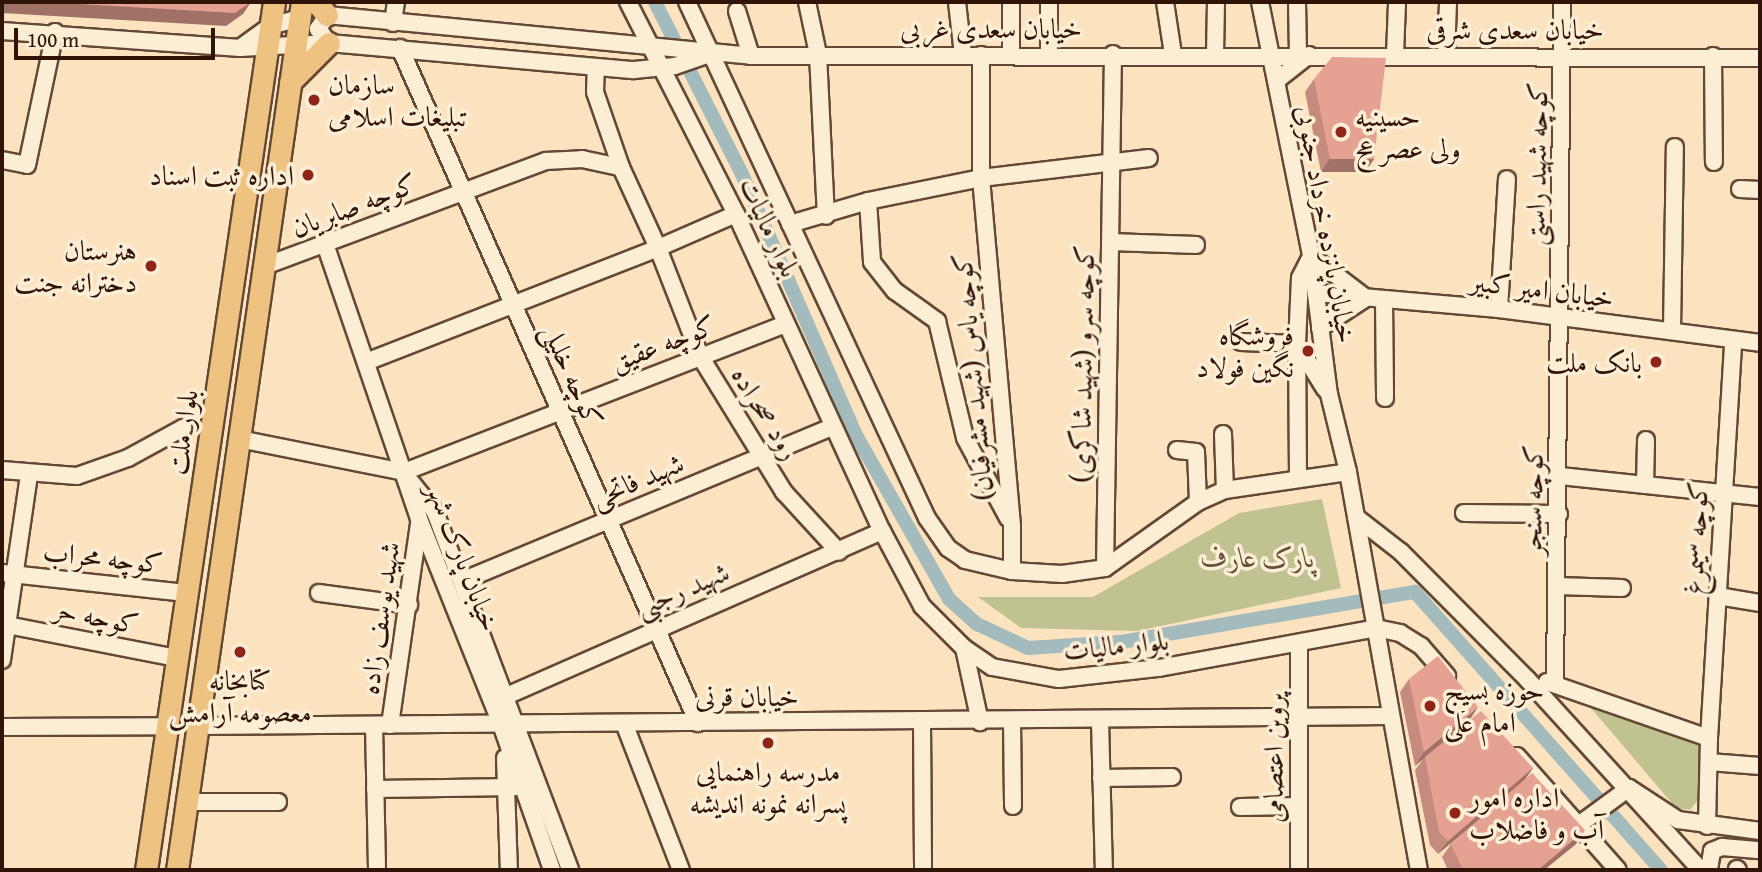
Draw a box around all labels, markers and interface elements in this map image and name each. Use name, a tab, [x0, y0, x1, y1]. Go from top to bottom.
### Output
street label: خیابان سعدی غربی	[900, 11, 1082, 45]
street label: خیابان سعدی شرقی	[1426, 12, 1604, 46]
scale bar	[18, 14, 219, 58]
text: 100 m	[27, 24, 79, 55]
place label: سازمان تبلیغات اسلامی	[328, 67, 468, 133]
street label: کوچه شهید راستی	[1518, 82, 1554, 246]
marker: سازمان تبلیغات اسلامی	[306, 92, 322, 108]
place label: حسینیه ولی عصر عج	[1355, 99, 1461, 165]
street label: خیابان پانزده خرداد جنوبی	[1290, 102, 1364, 346]
marker: حسینیه ولی عصر عج	[1333, 124, 1349, 140]
place label: اداره ثبت اسناد	[149, 158, 294, 192]
street label: کوچه صابریان	[286, 166, 422, 244]
marker: اداره ثبت اسناد	[300, 167, 316, 183]
street label: بلوار مالیات	[732, 172, 808, 282]
place label: هنرستان دخترانه جنت	[14, 233, 137, 299]
street label: کوچه سرو (شهید شاکری)	[1063, 245, 1101, 483]
street label: کوچه یاس (شهید مشرفیان)	[944, 252, 1000, 502]
marker: هنرستان دخترانه جنت	[143, 258, 159, 274]
street label: خیابان امیر کبیر	[1468, 264, 1616, 314]
street label: کوچه عقیق	[606, 308, 720, 378]
street label: کوچه خلیلی	[535, 318, 611, 432]
place label: فروشگاه نگین فولاد	[1196, 318, 1294, 384]
marker: فروشگاه نگین فولاد	[1300, 343, 1316, 359]
place label: بانک ملت	[1546, 345, 1642, 379]
marker: بانک ملت	[1648, 354, 1664, 370]
street label: رود صحراده	[724, 360, 808, 466]
street label: بلوار ملت	[159, 387, 205, 477]
street label: کوچه سنجر	[1514, 444, 1550, 556]
street label: شهید فاتحی	[585, 445, 689, 515]
street label: خیابان پارک شهر	[420, 478, 508, 636]
street label: کوچه سیمرغ	[1675, 480, 1715, 596]
street label: کوچه محراب	[41, 534, 165, 580]
street label: شهید یوسف زاده	[352, 539, 406, 697]
park label: پارک عارف	[1201, 540, 1315, 574]
street label: شهید رجبی	[630, 554, 734, 624]
street label: کوچه حر	[50, 591, 142, 641]
street label: بلوار مالیات	[1061, 623, 1171, 667]
marker: کتابخانه معصومه آرامش	[232, 644, 248, 660]
place label: کتابخانه معصومه آرامش	[168, 663, 312, 729]
place label: حوزه بسیج امام علی	[1444, 673, 1544, 739]
street label: خیابان قرنی	[695, 679, 799, 713]
street label: پروین اعتصامی	[1256, 693, 1290, 823]
marker: حوزه بسیج امام علی	[1422, 698, 1438, 714]
marker: مدرسه راهنمایی پسرانه نمونه اندیشه	[760, 735, 776, 751]
place label: مدرسه راهنمایی پسرانه نمونه اندیشه	[690, 754, 846, 820]
place label: اداره امور آب و فاضلاب	[1469, 780, 1604, 846]
marker: اداره امور آب و فاضلاب	[1447, 805, 1463, 821]

